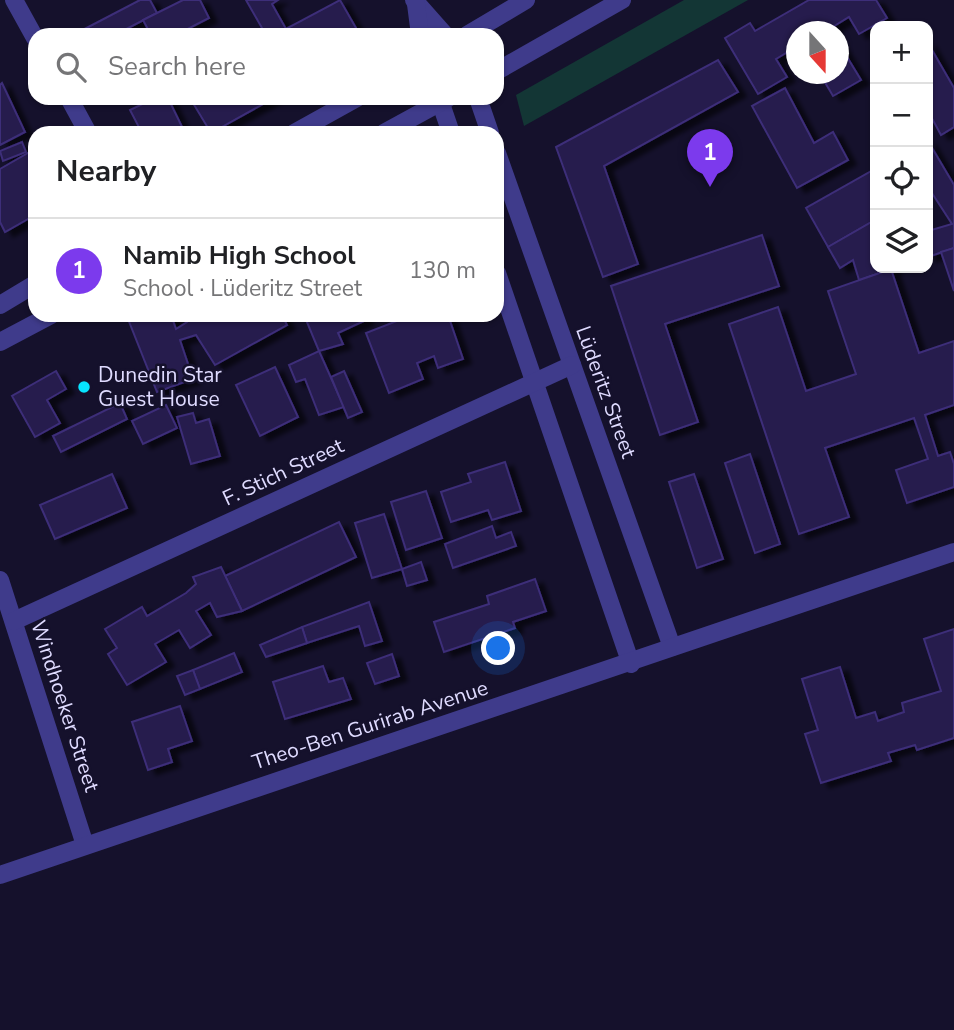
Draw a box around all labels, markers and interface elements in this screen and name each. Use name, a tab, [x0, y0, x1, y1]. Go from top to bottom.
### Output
north arrow	[786, 21, 849, 84]
map controls	[870, 21, 933, 273]
button: +	[870, 21, 933, 84]
search box	[28, 28, 504, 105]
icon: search	[52, 48, 90, 86]
text: Search here	[108, 49, 246, 84]
button: −	[870, 84, 933, 147]
pin: 1	[687, 129, 733, 187]
button: locate	[870, 147, 933, 210]
text: Nearby	[56, 151, 156, 192]
button: layers	[870, 210, 933, 273]
text: Namib High School	[123, 238, 356, 273]
text: 1	[72, 255, 86, 286]
text: 130 m	[409, 255, 476, 286]
text: School · Lüderitz Street	[123, 273, 362, 304]
street label: Lüderitz Street	[569, 322, 643, 462]
place label: Dunedin Star Guest House	[98, 361, 222, 413]
marker: Dunedin Star Guest House	[76, 379, 92, 395]
street label: F. Stich Street	[218, 431, 349, 512]
street label: Windhoeker Street	[24, 617, 106, 796]
your location	[481, 631, 515, 665]
street label: Theo-Ben Gurirab Avenue	[249, 674, 491, 776]

